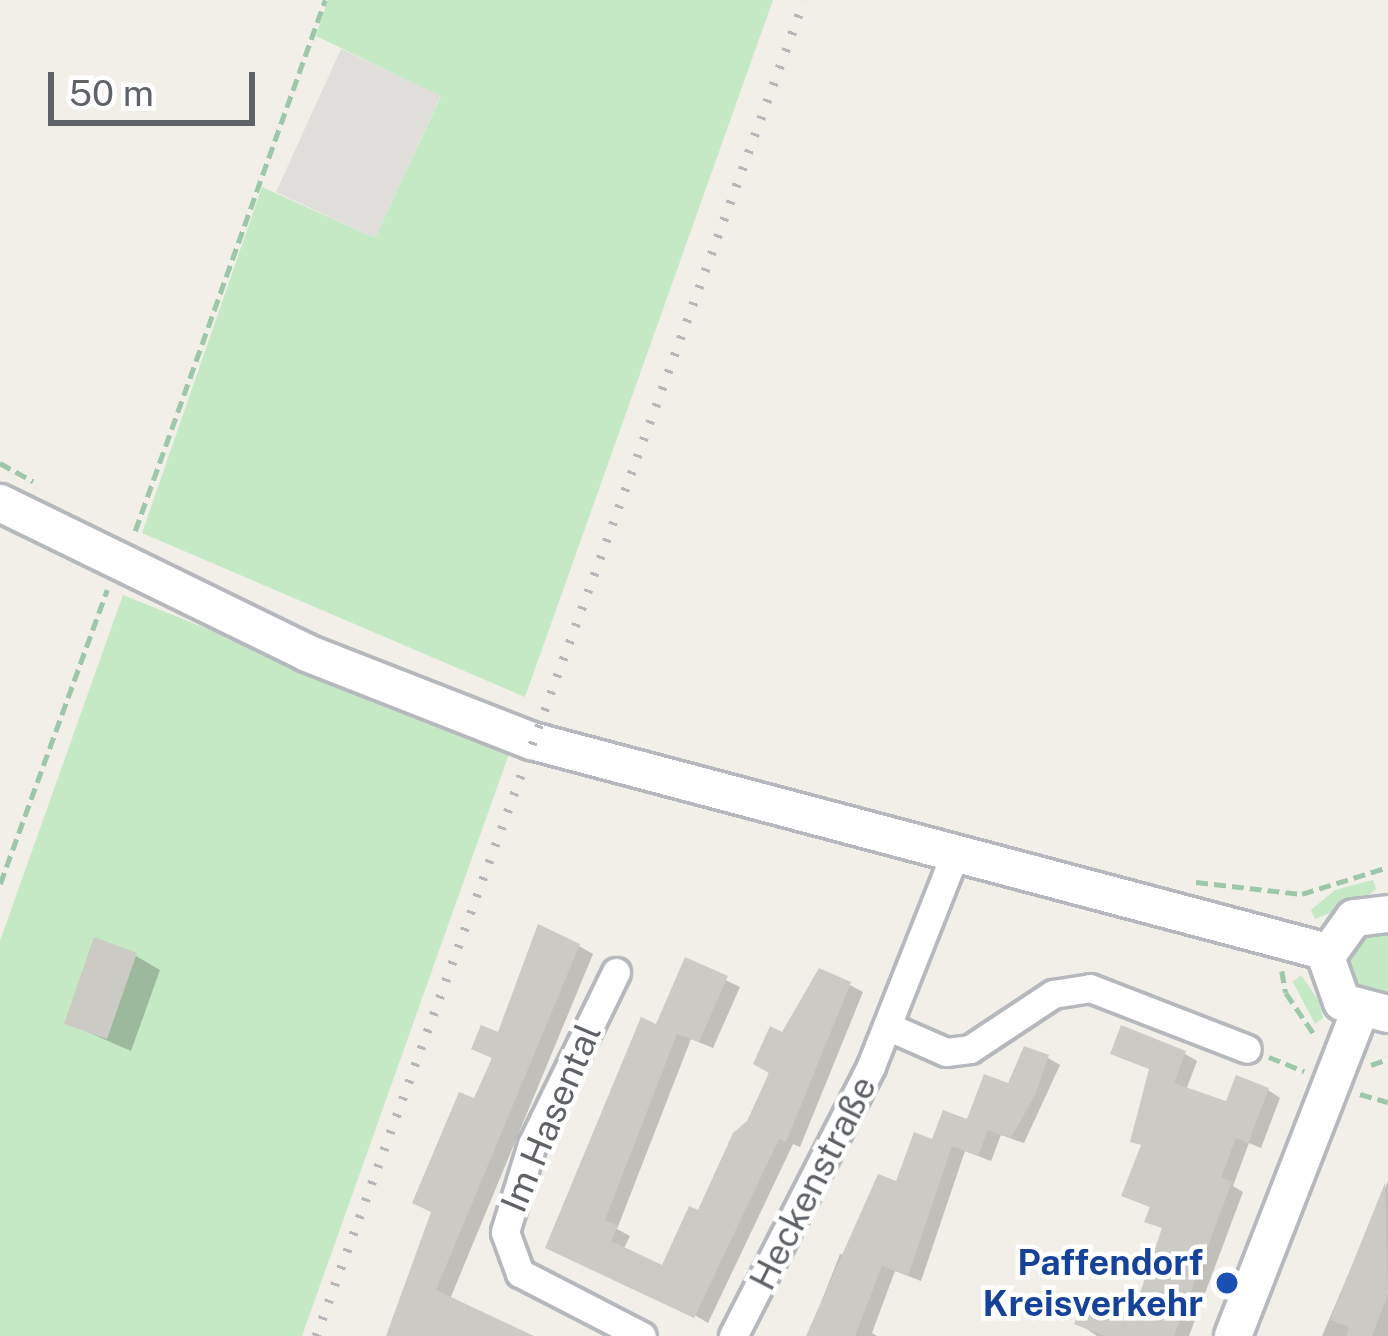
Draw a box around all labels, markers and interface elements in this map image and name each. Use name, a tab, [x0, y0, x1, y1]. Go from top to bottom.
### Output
scale bar	[54, 48, 261, 122]
text: 50 m	[69, 72, 154, 114]
street label: Im Hasental	[492, 1017, 610, 1219]
street label: Heckenstraße	[741, 1069, 885, 1297]
place label: Paffendorf Kreisverkehr	[983, 1240, 1203, 1325]
marker: Paffendorf Kreisverkehr	[1214, 1270, 1240, 1296]

